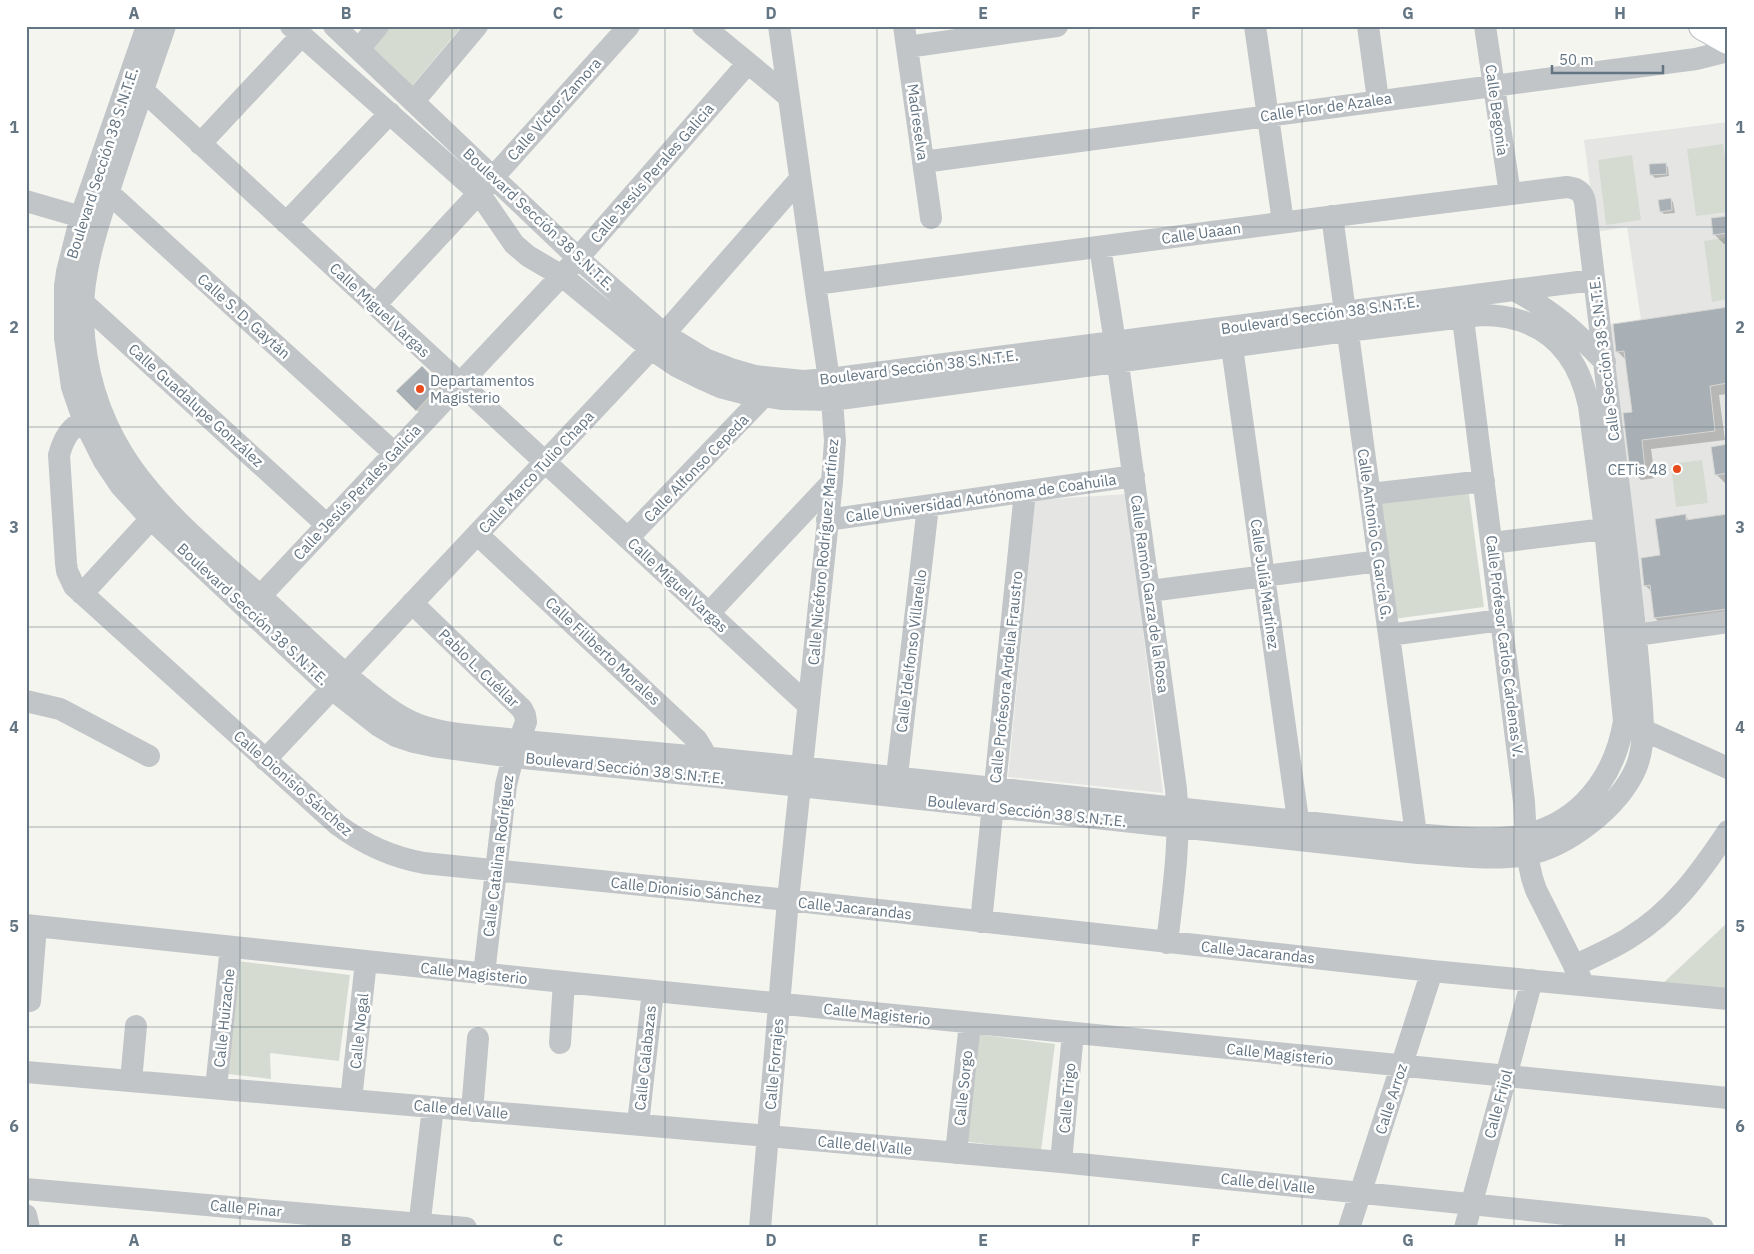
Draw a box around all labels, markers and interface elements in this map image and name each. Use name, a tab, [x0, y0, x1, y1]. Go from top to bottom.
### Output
text: A	[129, 3, 140, 23]
text: B	[341, 3, 352, 23]
text: C	[553, 3, 563, 23]
text: D	[765, 3, 777, 23]
text: E	[978, 3, 988, 23]
text: F	[1191, 3, 1201, 23]
text: G	[1402, 3, 1414, 23]
text: H	[1614, 3, 1626, 23]
scale bar	[1552, 42, 1663, 74]
text: 50 m	[1559, 50, 1594, 69]
street label: Calle Víctor Zamora	[503, 54, 605, 164]
street label: Calle Begonia	[1481, 63, 1513, 157]
street label: Boulevard Sección 38 S.N.T.E.	[62, 65, 142, 261]
street label: Madreselva	[903, 82, 933, 162]
street label: Calle Flor de Azalea	[1259, 88, 1393, 126]
street label: Calle Jesús Perales Galicia	[586, 99, 718, 247]
text: 1	[9, 117, 19, 137]
text: 1	[1735, 117, 1745, 137]
street label: Boulevard Sección 38 S.N.T.E.	[459, 144, 619, 294]
street label: Calle Uaaan	[1160, 218, 1242, 248]
street label: Calle Miguel Vargas	[326, 259, 434, 361]
street label: Calle S. D. Gaytán	[194, 269, 294, 363]
street label: Calle Sección 38 S.N.T.E.	[1584, 276, 1624, 442]
street label: Boulevard Sección 38 S.N.T.E.	[1220, 292, 1420, 338]
text: 2	[9, 317, 19, 337]
text: 2	[1735, 317, 1745, 337]
street label: Calle Guadalupe González	[124, 339, 268, 471]
street label: Boulevard Sección 38 S.N.T.E.	[819, 345, 1019, 389]
place label: Departamentos Magisterio	[430, 371, 535, 407]
marker: Departamentos Magisterio	[414, 383, 426, 395]
street label: Calle Marco Tulio Chapa	[474, 407, 598, 537]
street label: Calle Alfonso Cepeda	[639, 410, 753, 526]
street label: Calle Jesús Perales Galicia	[289, 420, 425, 564]
street label: Calle Nicéforo Rodríguez Martínez	[804, 438, 842, 666]
street label: Calle Antonio G. García G.	[1354, 447, 1396, 621]
place label: CETis 48	[1608, 460, 1667, 479]
marker: CETis 48	[1671, 463, 1683, 475]
street label: Calle Universidad Autónoma de Coahuila	[844, 470, 1118, 526]
street label: Calle Ramón Garza de la Rosa	[1127, 494, 1173, 694]
text: 3	[9, 517, 19, 537]
text: 3	[1735, 517, 1745, 537]
street label: Calle Juliá Martínez	[1246, 518, 1284, 650]
street label: Calle Miguel Vargas	[624, 534, 732, 636]
street label: Calle Profesor Carlos Cárdenas V.	[1482, 534, 1528, 758]
street label: Boulevard Sección 38 S.N.T.E.	[173, 539, 333, 689]
street label: Calle Idelfonso Villarello	[892, 568, 930, 734]
street label: Calle Profesora Ardelia Fraustro	[985, 570, 1027, 784]
street label: Calle Filiberto Morales	[542, 593, 664, 709]
street label: Pablo L. Cuéllar	[435, 625, 524, 712]
text: 4	[9, 717, 19, 737]
text: 4	[1735, 717, 1745, 737]
street label: Calle Dionisio Sánchez	[230, 726, 356, 840]
street label: Boulevard Sección 38 S.N.T.E.	[525, 748, 725, 788]
street label: Calle Catalina Rodríguez	[479, 774, 517, 938]
street label: Boulevard Sección 38 S.N.T.E.	[927, 791, 1127, 831]
street label: Calle Dionisio Sánchez	[610, 873, 762, 907]
street label: Calle Jacarandas	[797, 893, 913, 923]
text: 5	[9, 916, 19, 936]
text: 5	[1735, 916, 1745, 936]
street label: Calle Jacarandas	[1200, 937, 1316, 967]
street label: Calle Magisterio	[420, 958, 528, 988]
street label: Calle Huizache	[209, 968, 239, 1068]
street label: Calle Nogal	[346, 992, 372, 1070]
street label: Calle Magisterio	[823, 999, 931, 1029]
street label: Calle Calabazas	[630, 1004, 660, 1112]
street label: Calle Forrajes	[761, 1017, 787, 1111]
street label: Calle Magisterio	[1226, 1039, 1334, 1069]
street label: Calle Sorgo	[950, 1049, 976, 1127]
street label: Calle Arroz	[1371, 1061, 1411, 1137]
street label: Calle Trigo	[1054, 1062, 1080, 1134]
street label: Calle Frijol	[1480, 1067, 1516, 1141]
street label: Calle del Valle	[413, 1095, 509, 1123]
text: 6	[9, 1116, 19, 1136]
text: 6	[1735, 1116, 1745, 1136]
street label: Calle del Valle	[817, 1131, 913, 1159]
street label: Calle del Valle	[1220, 1169, 1316, 1197]
street label: Calle Pinar	[209, 1195, 283, 1221]
text: A	[129, 1230, 140, 1250]
text: B	[341, 1230, 352, 1250]
text: C	[553, 1230, 563, 1250]
text: D	[765, 1230, 777, 1250]
text: E	[978, 1230, 988, 1250]
text: F	[1191, 1230, 1201, 1250]
text: G	[1402, 1230, 1414, 1250]
text: H	[1614, 1230, 1626, 1250]

